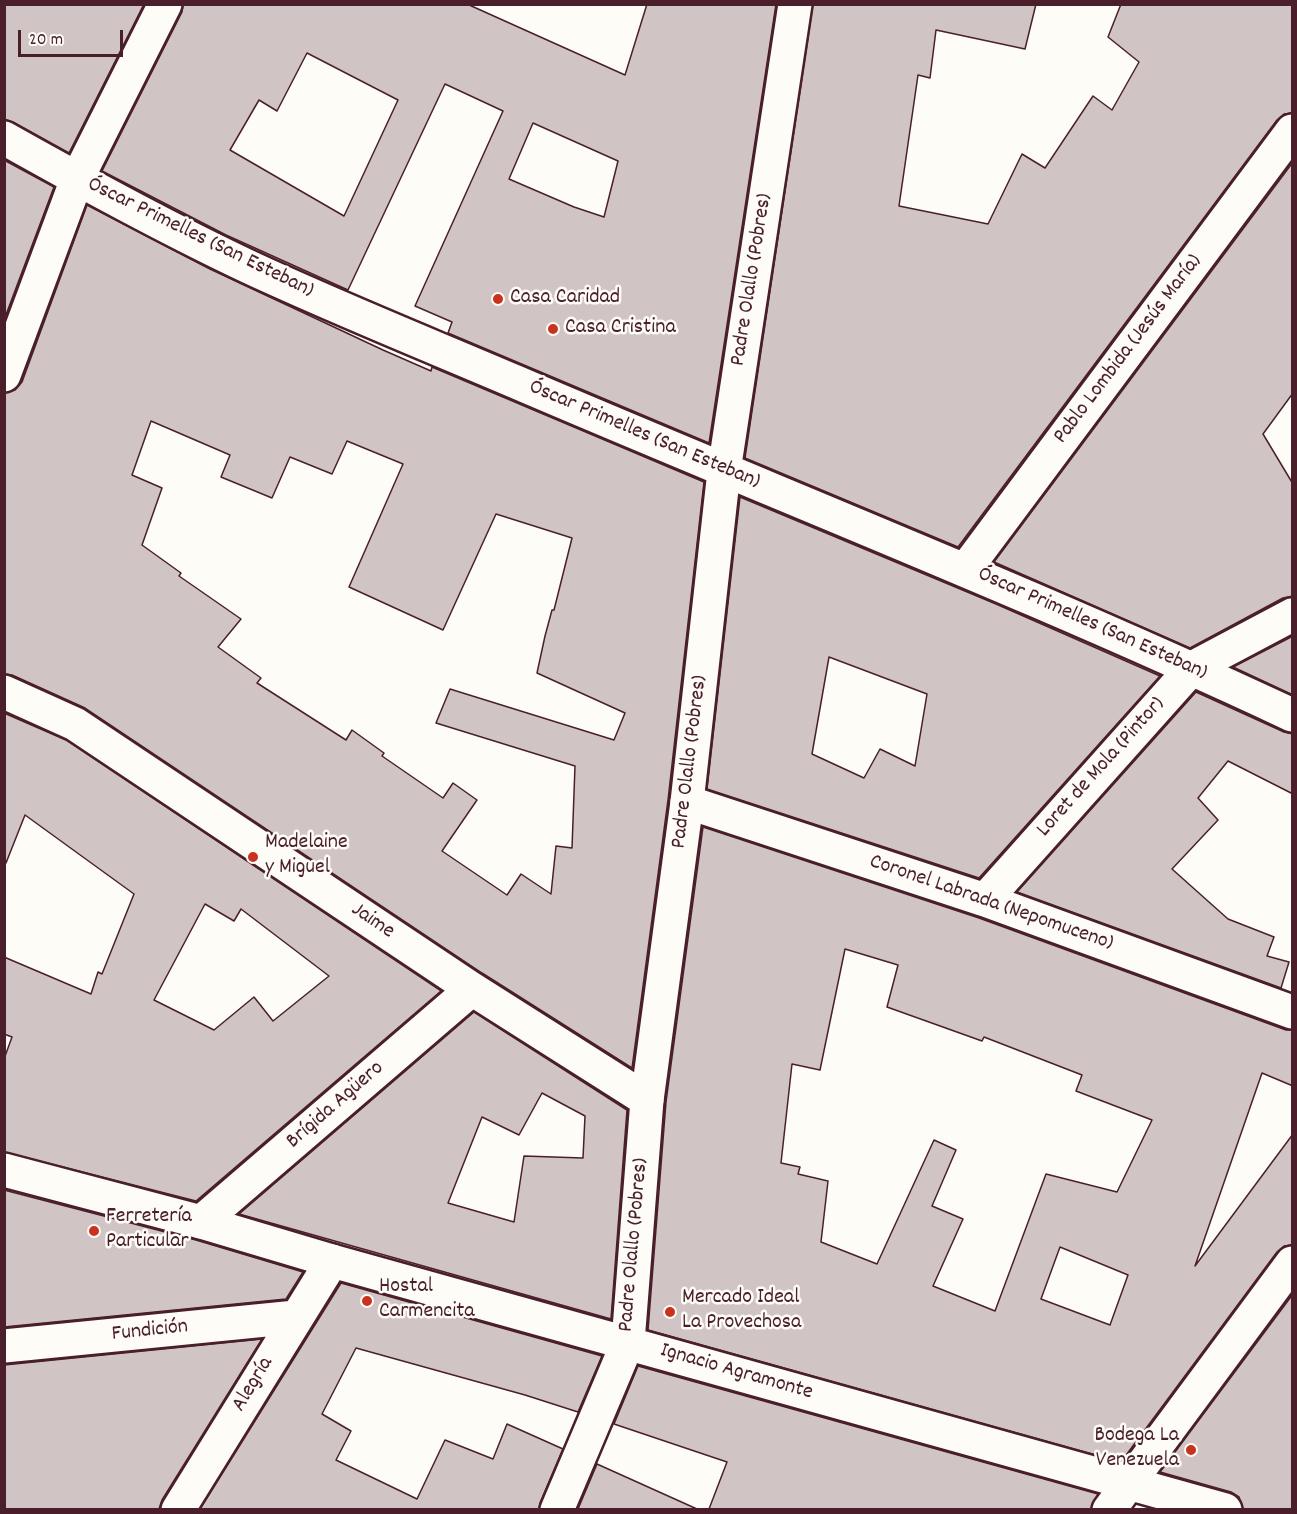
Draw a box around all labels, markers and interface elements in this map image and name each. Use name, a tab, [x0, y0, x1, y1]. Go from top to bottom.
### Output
scale bar	[21, 18, 126, 56]
text: 20 m	[29, 28, 63, 53]
street label: Óscar Primelles (San Esteban)	[83, 173, 317, 305]
street label: Padre Olallo (Pobres)	[726, 192, 780, 368]
street label: Pablo Lombida (Jesús María)	[1049, 250, 1209, 450]
place label: Casa Caridad	[510, 286, 620, 312]
marker: Casa Caridad	[491, 292, 505, 306]
place label: Casa Cristina	[565, 316, 676, 342]
marker: Casa Cristina	[546, 322, 560, 336]
street label: Óscar Primelles (San Esteban)	[525, 375, 763, 497]
street label: Óscar Primelles (San Esteban)	[973, 562, 1211, 688]
street label: Padre Olallo (Pobres)	[667, 674, 715, 850]
street label: Loret de Mola (Pintor)	[1032, 693, 1172, 843]
place label: Madelaine y Miguel	[265, 831, 348, 882]
marker: Madelaine y Miguel	[246, 850, 260, 864]
street label: Coronel Labrada (Nepomuceno)	[866, 850, 1116, 958]
street label: Jaime	[345, 898, 399, 946]
street label: Brígida Agüero	[282, 1056, 390, 1156]
street label: Padre Olallo (Pobres)	[614, 1157, 656, 1333]
place label: Ferretería Particular	[106, 1205, 192, 1256]
marker: Ferretería Particular	[87, 1224, 101, 1238]
place label: Hostal Carmencita	[379, 1275, 475, 1326]
place label: Mercado Ideal La Provechosa	[682, 1286, 801, 1338]
marker: Hostal Carmencita	[360, 1294, 374, 1308]
marker: Mercado Ideal La Provechosa	[663, 1305, 677, 1319]
street label: Fundición	[111, 1315, 189, 1349]
street label: Ignacio Agramonte	[657, 1339, 815, 1407]
street label: Alegría	[227, 1353, 281, 1417]
place label: Bodega La Venezuela	[1094, 1424, 1179, 1476]
marker: Bodega La Venezuela	[1184, 1443, 1198, 1457]

